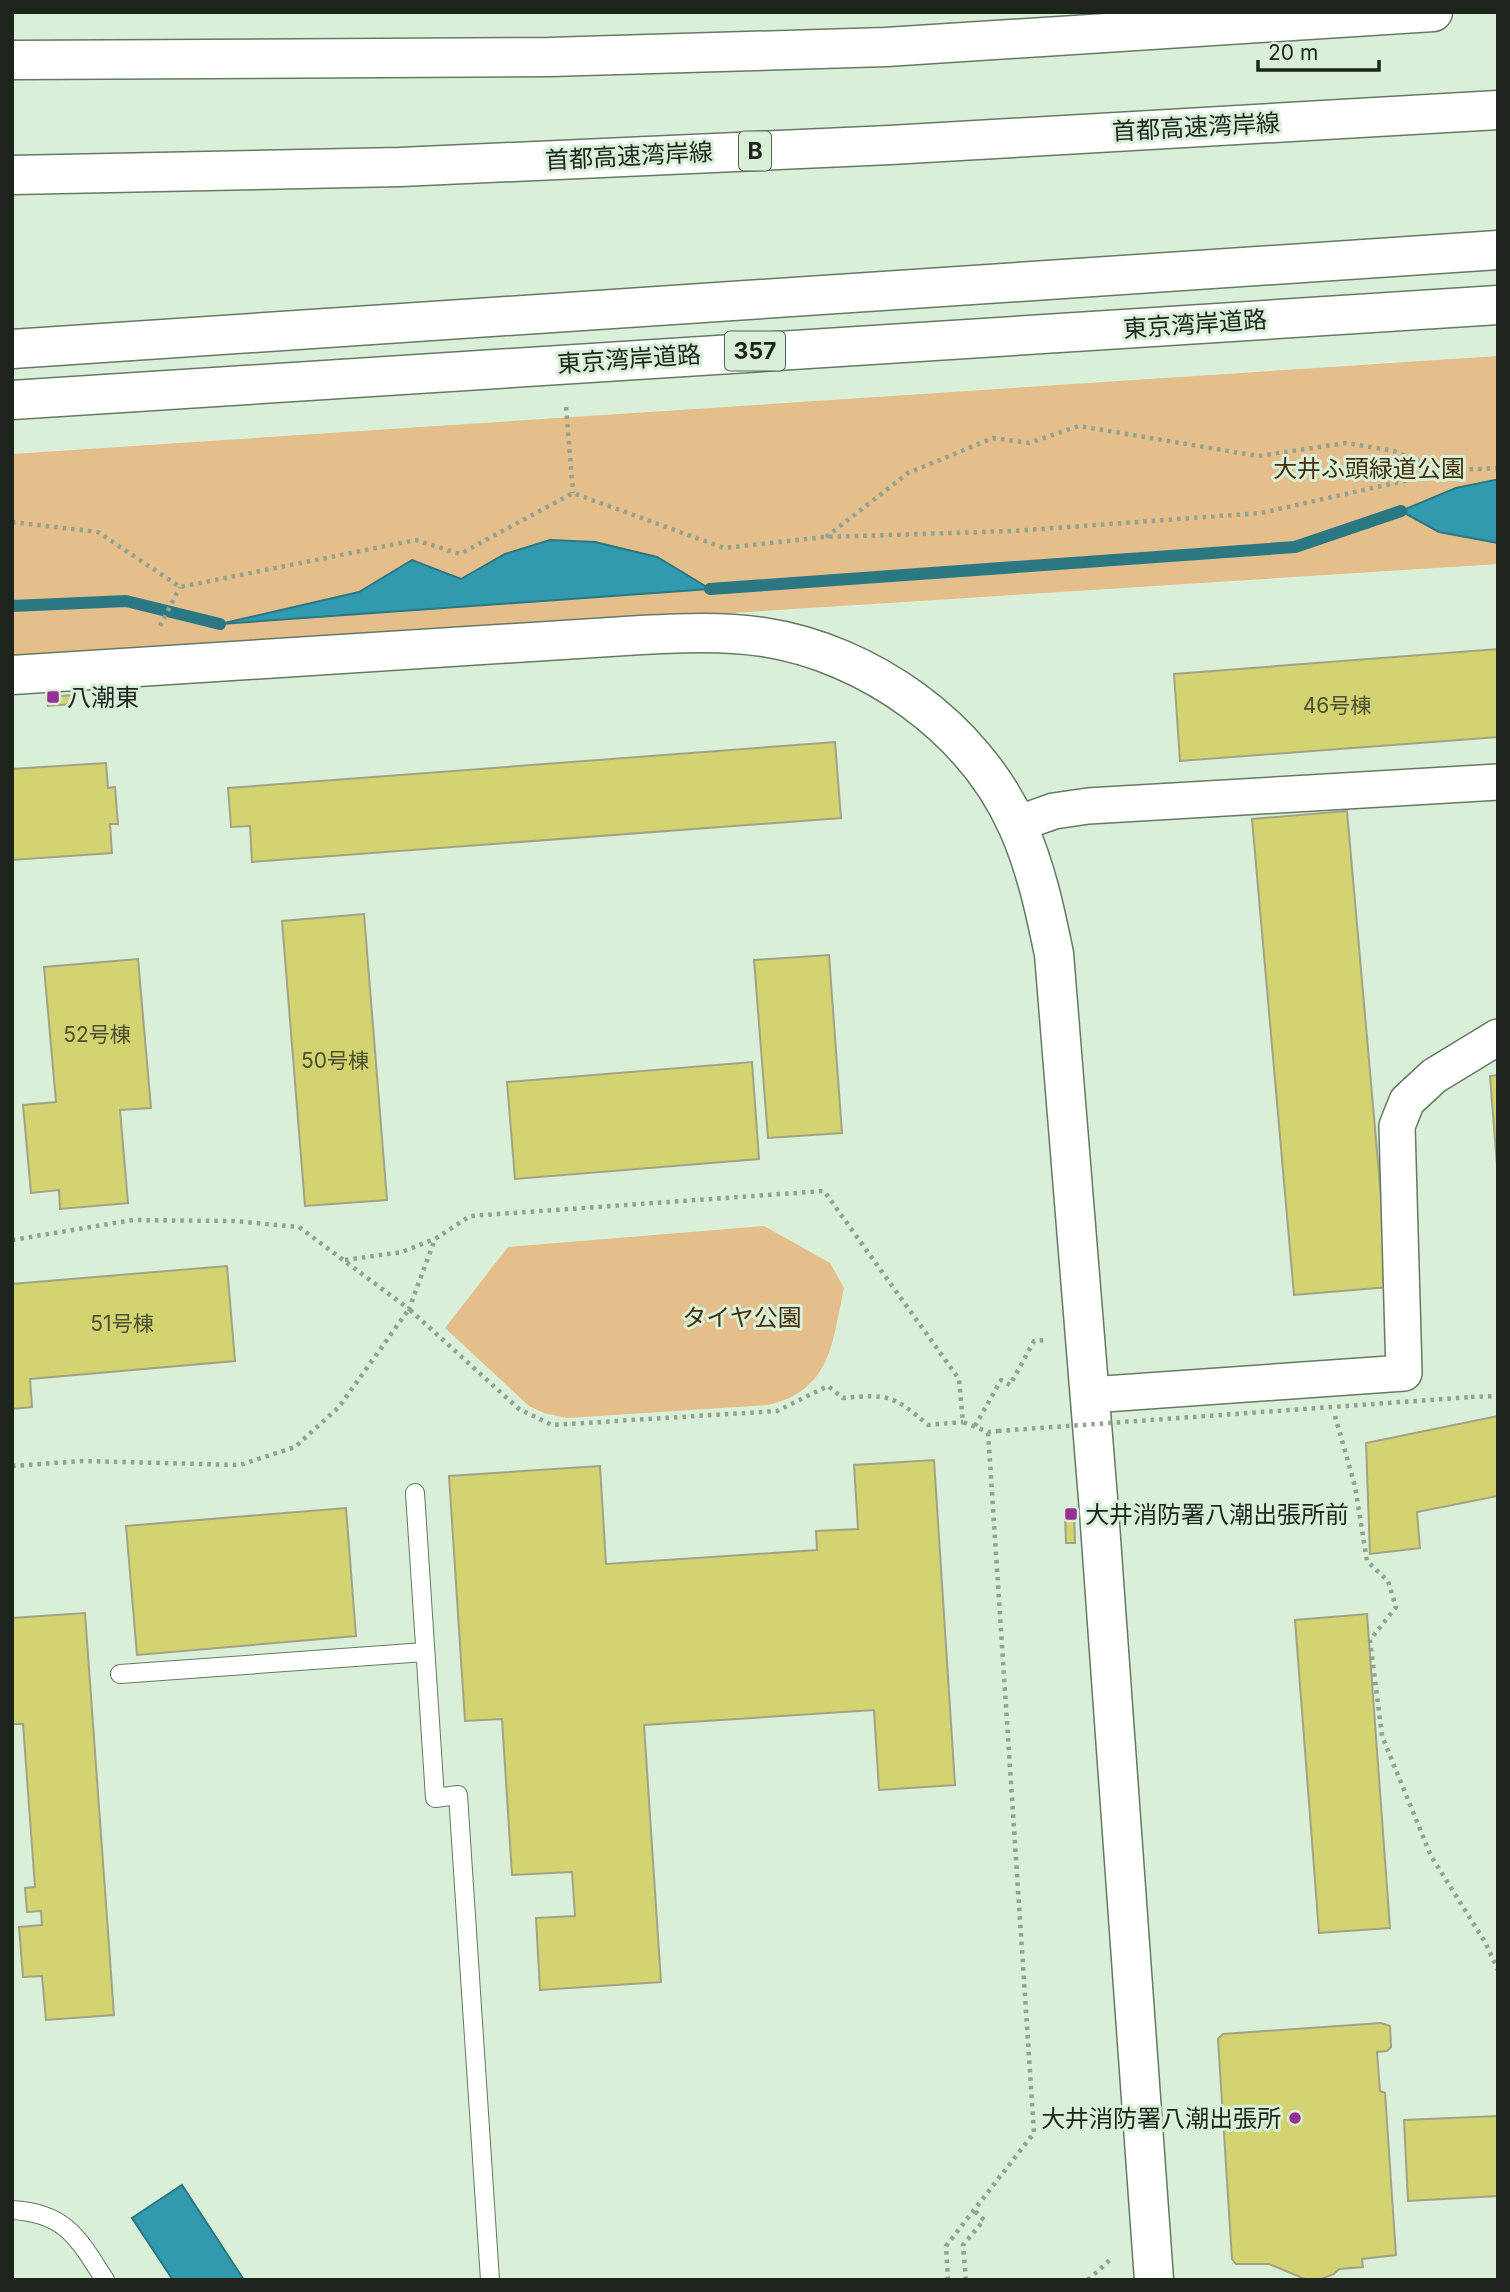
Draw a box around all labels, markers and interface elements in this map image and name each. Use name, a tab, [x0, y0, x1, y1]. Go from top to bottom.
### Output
scale bar	[1258, 28, 1379, 72]
text: 20 m	[1268, 40, 1318, 65]
street label: 首都高速湾岸線	[1111, 108, 1281, 146]
road number: B	[739, 132, 771, 170]
street label: 首都高速湾岸線	[544, 137, 714, 175]
street label: 東京湾岸道路	[1122, 305, 1268, 343]
road number: 357	[725, 332, 785, 370]
street label: 東京湾岸道路	[556, 340, 702, 378]
park label: 大井ふ頭緑道公園	[1273, 454, 1465, 483]
place label: 八潮東	[67, 683, 139, 712]
marker: 八潮東	[45, 689, 61, 705]
house number: 46号棟	[1303, 693, 1371, 718]
house number: 52号棟	[63, 1022, 131, 1047]
house number: 50号棟	[301, 1048, 369, 1073]
park label: タイヤ公園	[682, 1303, 802, 1332]
house number: 51号棟	[90, 1311, 154, 1336]
place label: 大井消防署八潮出張所前	[1085, 1500, 1349, 1529]
marker: 大井消防署八潮出張所前	[1063, 1506, 1079, 1522]
place label: 大井消防署八潮出張所	[1041, 2104, 1281, 2133]
marker: 大井消防署八潮出張所	[1287, 2110, 1303, 2126]

